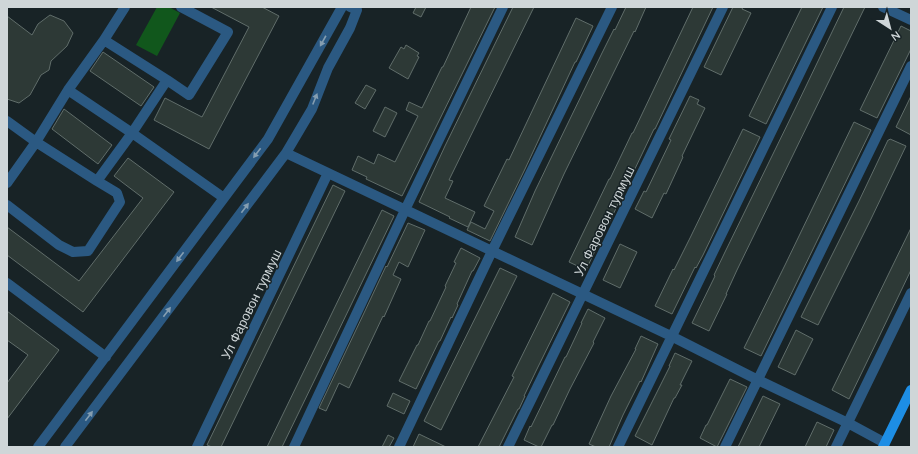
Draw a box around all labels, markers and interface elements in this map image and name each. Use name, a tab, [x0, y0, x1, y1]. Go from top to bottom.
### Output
north arrow	[870, 8, 910, 48]
text: N	[888, 28, 903, 44]
one-way arrow	[319, 35, 326, 47]
one-way arrow	[313, 93, 319, 105]
one-way arrow	[253, 148, 262, 159]
street label: Ул Фаровон турмуш	[570, 163, 638, 279]
one-way arrow	[241, 202, 249, 213]
street label: Ул Фаровон турмуш	[217, 246, 285, 362]
one-way arrow	[176, 252, 184, 263]
one-way arrow	[163, 306, 171, 317]
one-way arrow	[85, 410, 93, 421]

